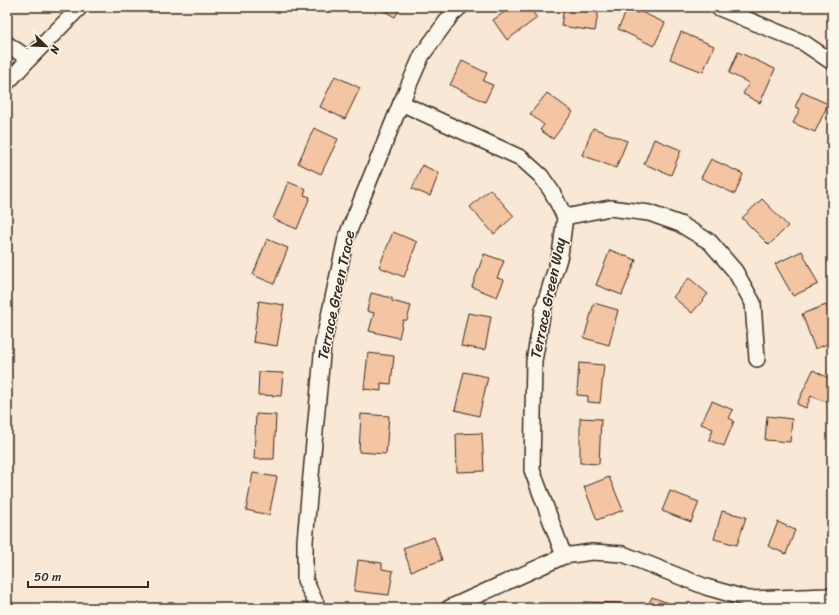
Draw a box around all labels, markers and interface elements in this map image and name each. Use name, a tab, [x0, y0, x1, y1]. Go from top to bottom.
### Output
north arrow	[26, 26, 66, 66]
text: N	[44, 42, 65, 57]
street label: Terrace Green Trace	[310, 227, 362, 362]
street label: Terrace Green Way	[522, 235, 574, 361]
scale bar	[28, 563, 148, 589]
text: 50 m	[34, 566, 61, 588]

